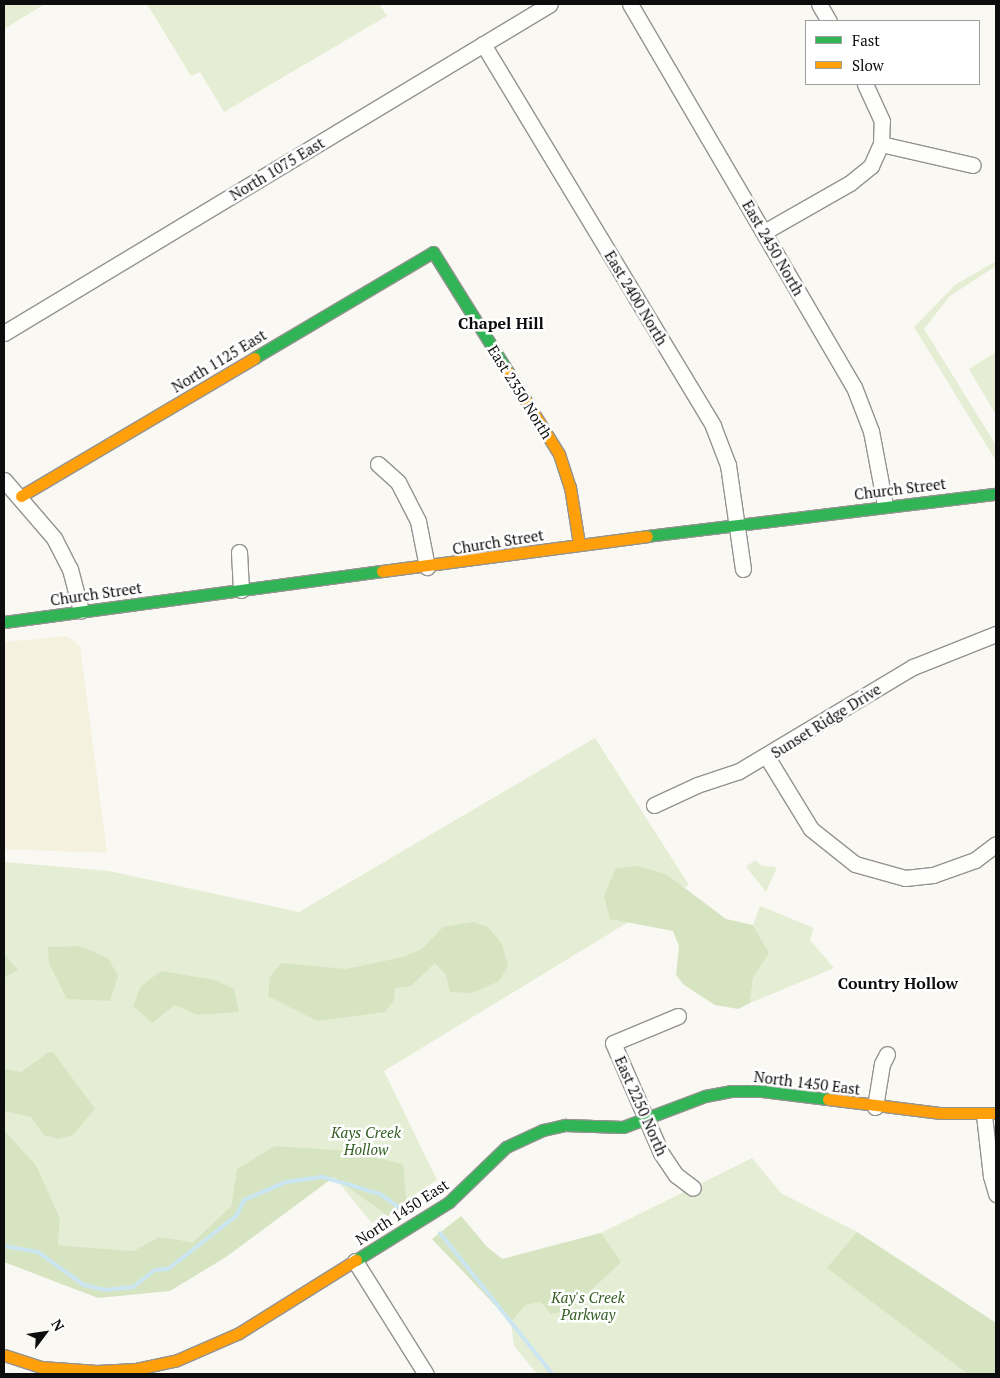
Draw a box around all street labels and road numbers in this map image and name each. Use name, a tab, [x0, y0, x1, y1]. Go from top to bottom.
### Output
street label: North 1075 East	[226, 134, 328, 204]
street label: East 2450 North	[738, 197, 808, 299]
street label: East 2400 North	[601, 247, 671, 349]
street label: North 1125 East	[168, 326, 270, 396]
street label: East 2350 North	[484, 342, 556, 442]
street label: Church Street	[853, 474, 947, 504]
street label: Church Street	[451, 526, 545, 558]
street label: Church Street	[49, 579, 143, 609]
street label: Sunset Ridge Drive	[768, 680, 884, 762]
street label: East 2250 North	[611, 1053, 671, 1159]
street label: North 1450 East	[753, 1068, 861, 1098]
street label: North 1450 East	[352, 1175, 452, 1249]

